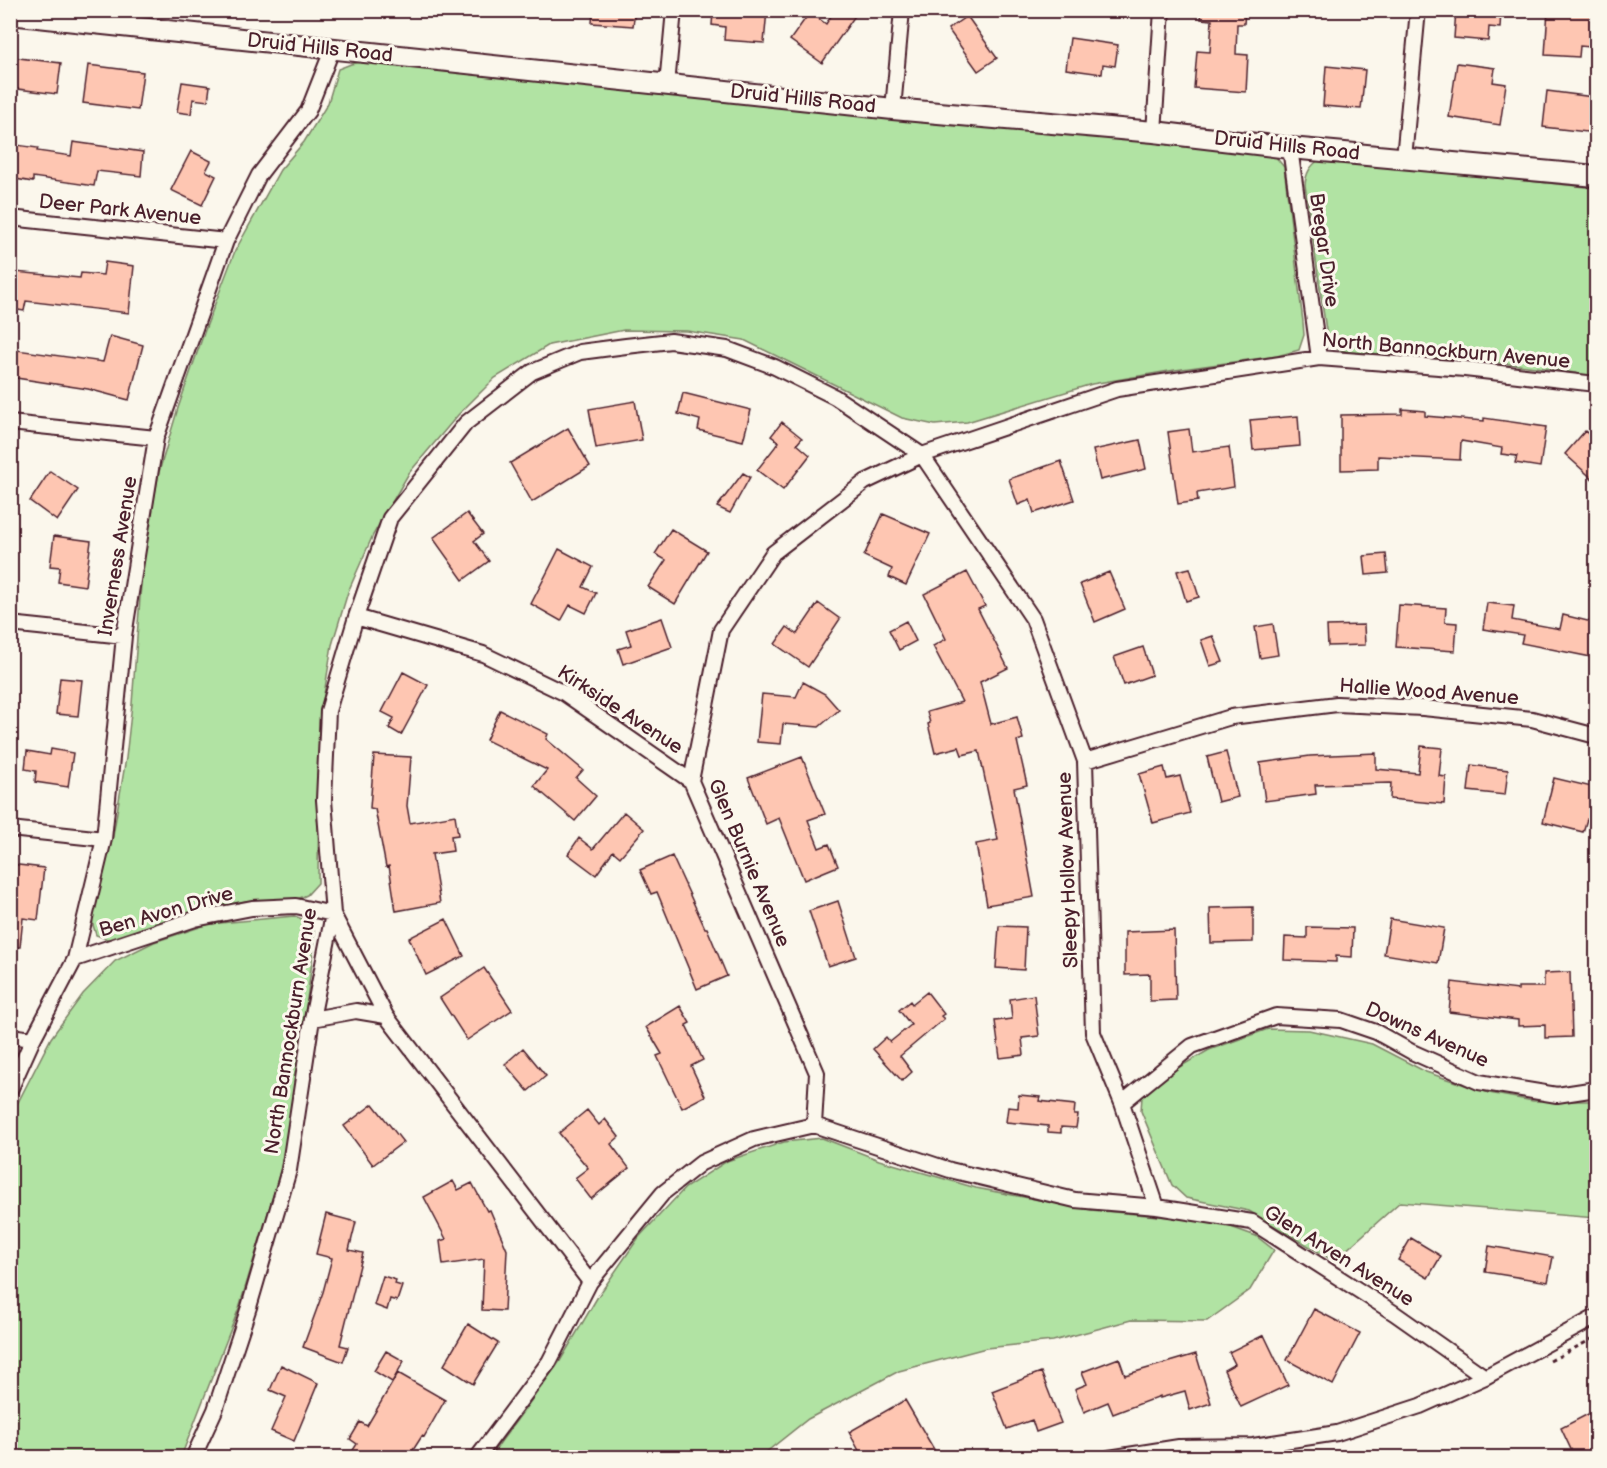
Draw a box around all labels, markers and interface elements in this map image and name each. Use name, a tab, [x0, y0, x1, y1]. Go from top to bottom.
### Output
street label: Druid Hills Road	[246, 28, 394, 68]
street label: Druid Hills Road	[729, 79, 877, 119]
street label: Druid Hills Road	[1213, 126, 1361, 166]
street label: Deer Park Avenue	[38, 190, 203, 230]
street label: Bregar Drive	[1304, 191, 1344, 309]
street label: North Bannockburn Avenue	[1321, 328, 1571, 374]
street label: Inverness Avenue	[94, 474, 142, 638]
street label: Kirkside Avenue	[553, 660, 687, 760]
street label: Hallie Wood Avenue	[1338, 674, 1520, 710]
street label: Sleepy Hollow Avenue	[1053, 771, 1083, 969]
street label: Glen Burnie Avenue	[703, 775, 795, 951]
street label: Ben Avon Drive	[96, 881, 236, 943]
street label: North Bannockburn Avenue	[260, 906, 322, 1156]
street label: Downs Avenue	[1362, 997, 1493, 1073]
street label: Glen Arven Avenue	[1260, 1200, 1419, 1312]

